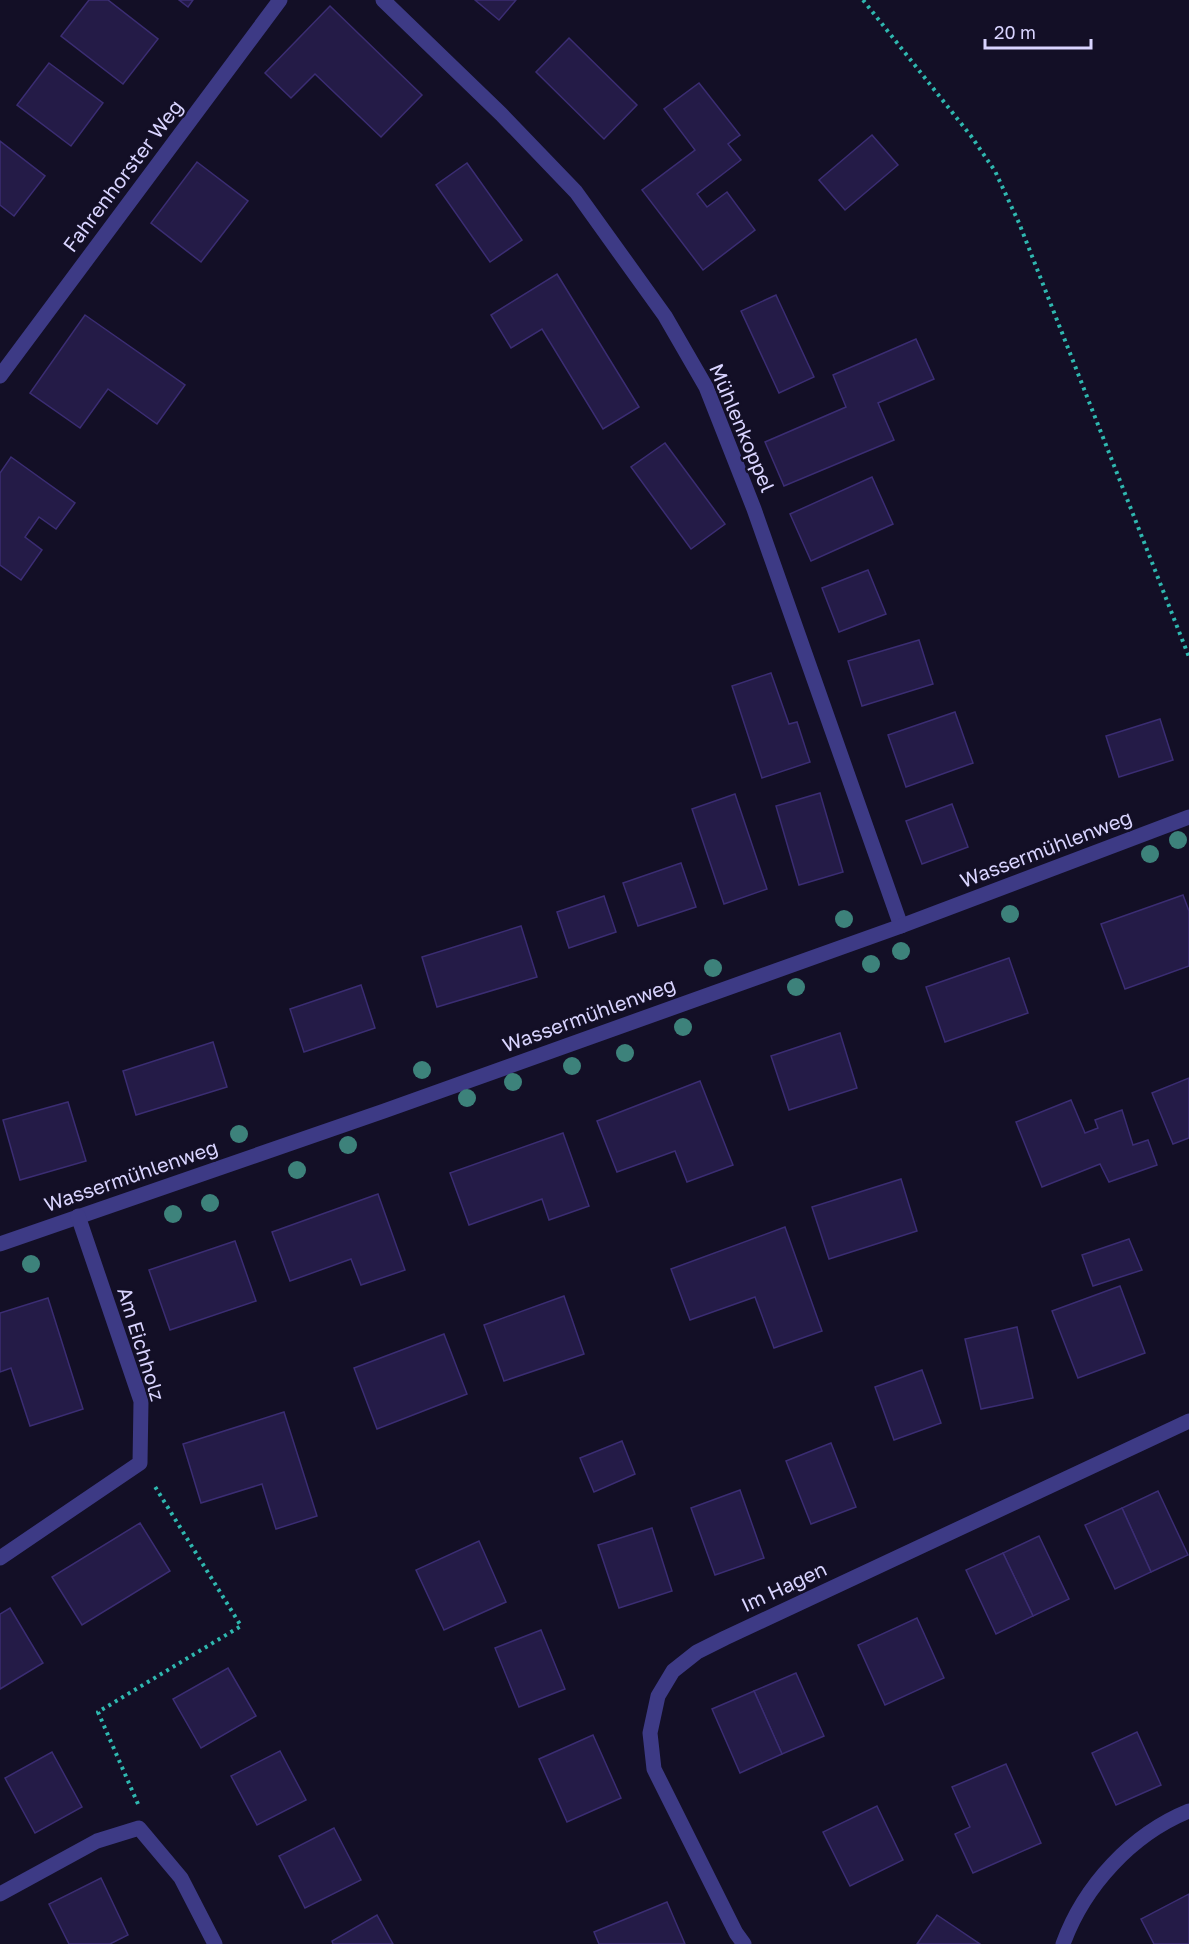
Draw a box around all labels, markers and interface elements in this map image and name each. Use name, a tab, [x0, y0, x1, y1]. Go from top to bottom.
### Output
scale bar	[985, 12, 1092, 50]
text: 20 m	[994, 21, 1036, 43]
street label: Fahrenhorster Weg	[57, 95, 187, 256]
street label: Mühlenkoppel	[705, 360, 781, 495]
street label: Wassermühlenweg	[956, 804, 1135, 892]
street label: Wassermühlenweg	[499, 972, 678, 1056]
street label: Wassermühlenweg	[41, 1134, 221, 1216]
street label: Am Eichholz	[113, 1284, 171, 1404]
street label: Im Hagen	[737, 1556, 830, 1616]

